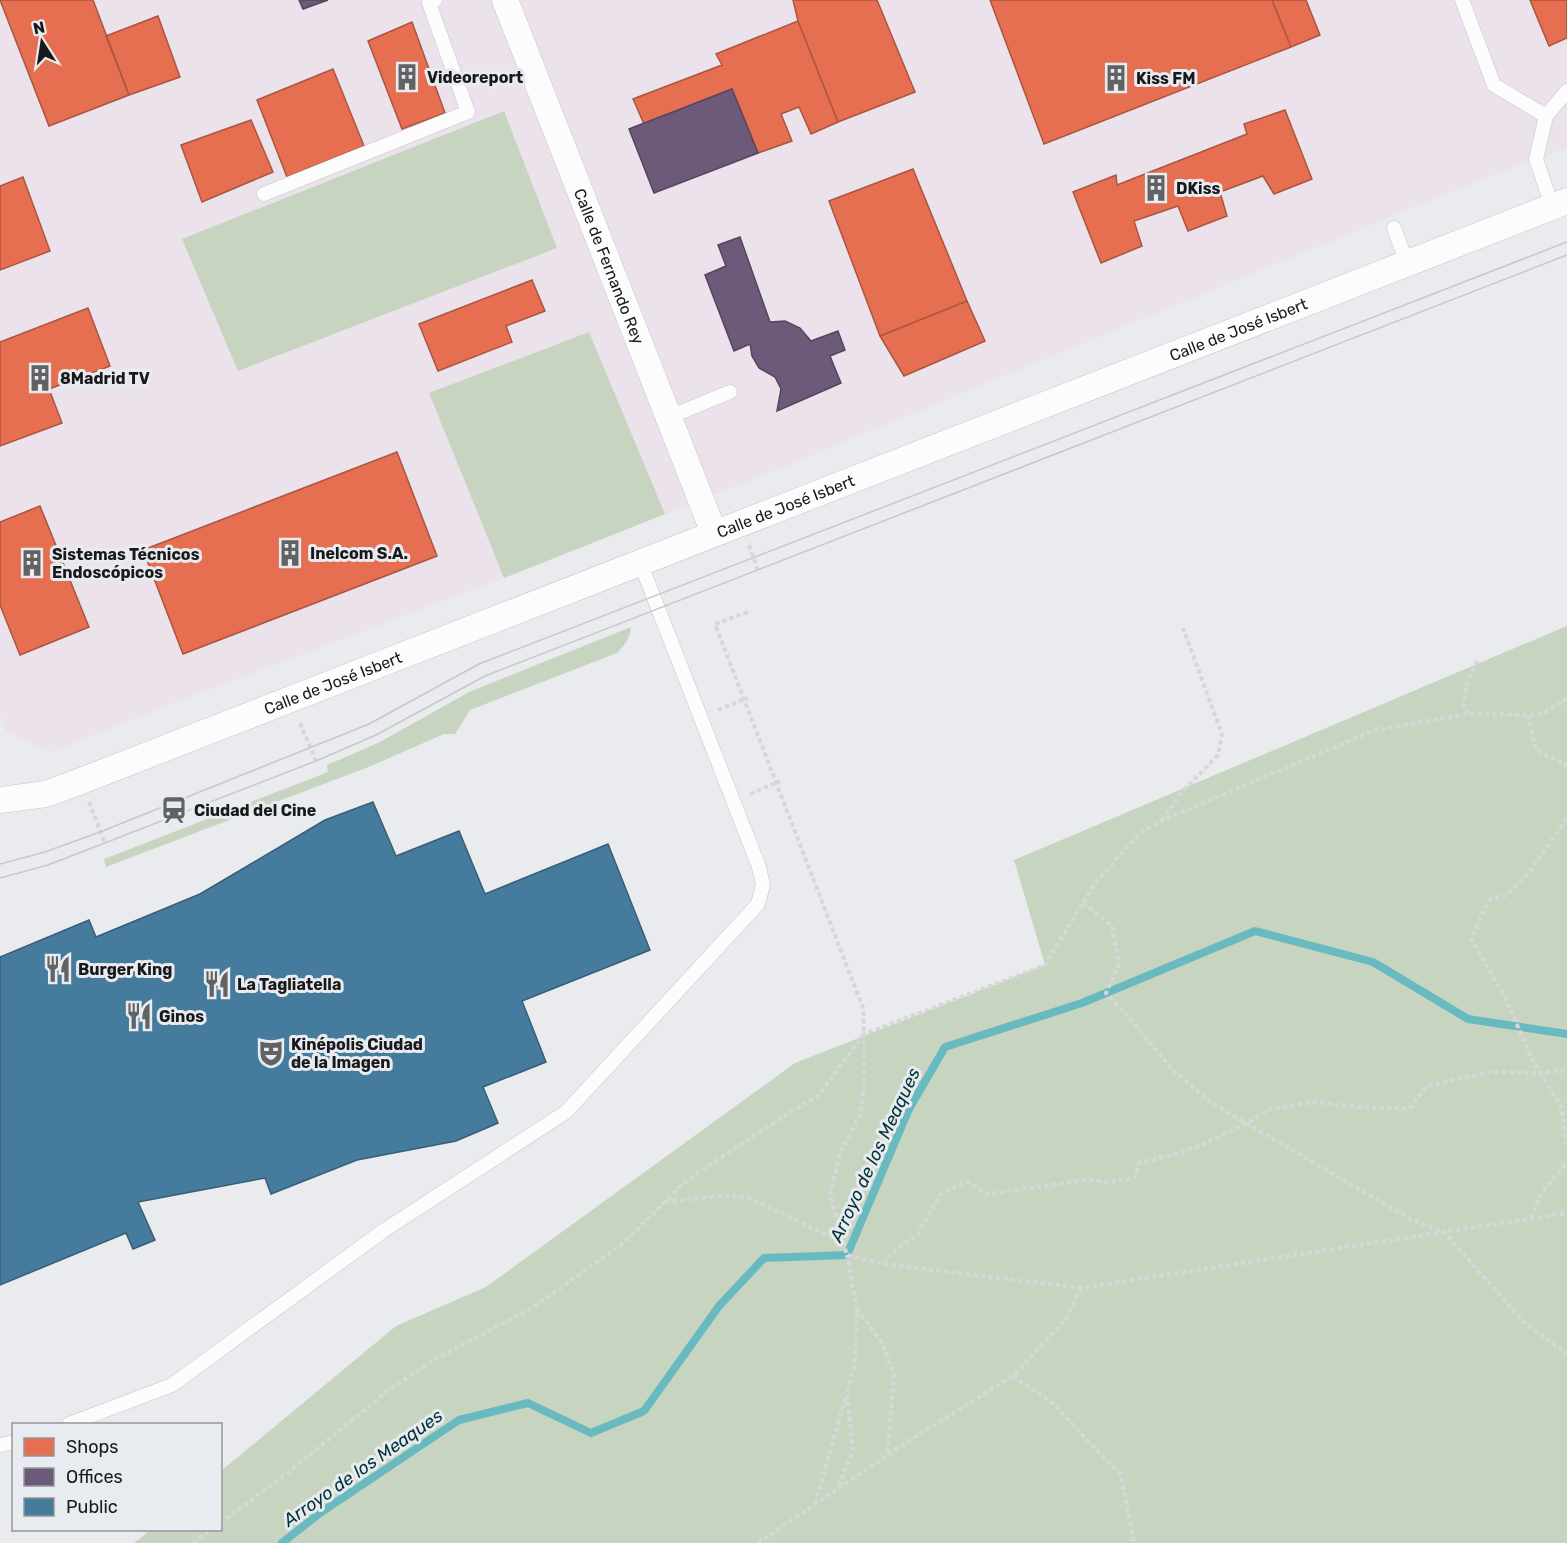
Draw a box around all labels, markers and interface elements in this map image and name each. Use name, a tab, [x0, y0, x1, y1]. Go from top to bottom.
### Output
north arrow	[12, 12, 72, 72]
text: N	[31, 17, 47, 38]
building icon: Videoreport	[392, 62, 422, 92]
building icon: Kiss FM	[1101, 63, 1131, 93]
place label: Videoreport	[427, 68, 524, 87]
place label: Kiss FM	[1136, 69, 1195, 88]
building icon: DKiss	[1141, 173, 1171, 203]
place label: DKiss	[1176, 179, 1220, 198]
street label: Calle de Fernando Rey	[570, 186, 649, 347]
street label: Calle de José Isbert	[1167, 294, 1310, 365]
building icon: 8Madrid TV	[25, 363, 55, 393]
place label: 8Madrid TV	[60, 369, 150, 388]
street label: Calle de José Isbert	[714, 471, 857, 541]
building icon: Inelcom S.A.	[275, 538, 305, 568]
place label: Inelcom S.A.	[310, 544, 408, 563]
place label: Sistemas Técnicos Endoscópicos	[52, 545, 200, 582]
building icon: Sistemas Técnicos Endoscópicos	[17, 548, 47, 578]
street label: Calle de José Isbert	[261, 647, 404, 718]
station icon: Ciudad del Cine	[159, 795, 189, 825]
place label: Ciudad del Cine	[194, 801, 316, 820]
restaurant icon: Burger King	[43, 954, 73, 984]
place label: Burger King	[78, 960, 172, 979]
restaurant icon: La Tagliatella	[202, 969, 232, 999]
place label: La Tagliatella	[237, 975, 341, 994]
restaurant icon: Ginos	[124, 1001, 154, 1031]
place label: Ginos	[159, 1007, 204, 1026]
place label: Kinépolis Ciudad de la Imagen	[291, 1035, 423, 1072]
theatre icon: Kinépolis Ciudad de la Imagen	[256, 1038, 286, 1068]
water label: Arroyo de los Meaques	[825, 1065, 925, 1246]
water label: Arroyo de los Meaques	[278, 1405, 447, 1532]
legend	[12, 1423, 222, 1531]
text: Shops	[66, 1436, 118, 1458]
text: Offices	[66, 1466, 123, 1488]
text: Public	[66, 1496, 118, 1518]

